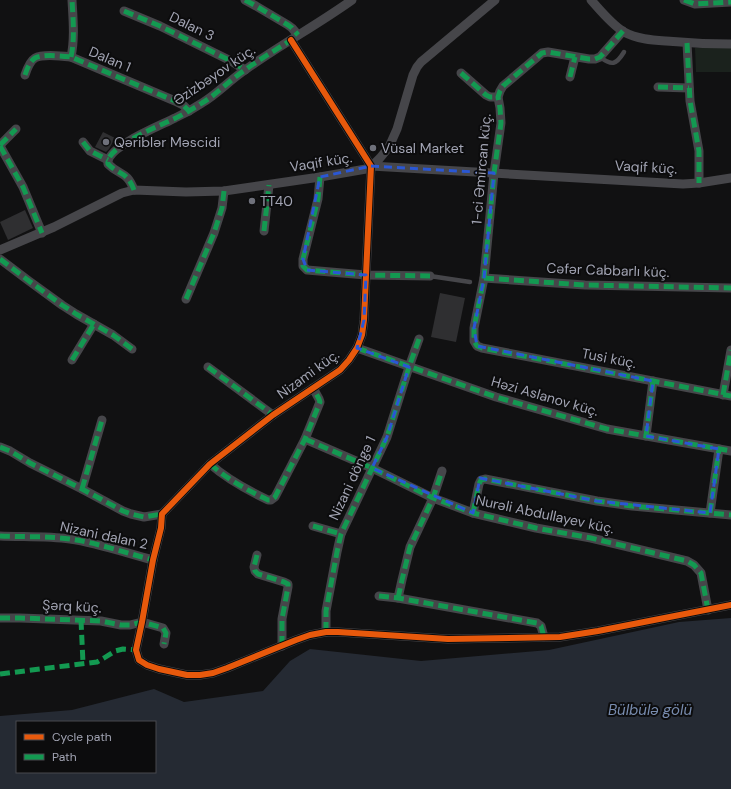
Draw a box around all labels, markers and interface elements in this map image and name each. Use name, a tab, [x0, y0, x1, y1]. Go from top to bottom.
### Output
street label: Dalan 3	[166, 7, 218, 45]
street label: Əzizbəyov küç.	[170, 41, 259, 109]
street label: Dalan 1	[86, 42, 134, 76]
street label: 1-ci Əmircan küç.	[467, 112, 495, 225]
place label: Qəriblər Məscidi	[114, 133, 220, 151]
marker: Qəriblər Məscidi	[101, 137, 111, 147]
place label: Vüsal Market	[381, 139, 464, 157]
marker: Vüsal Market	[368, 143, 378, 153]
street label: Vaqif küç.	[289, 148, 354, 176]
street label: Vaqif küç.	[614, 156, 678, 178]
place label: TT40	[260, 192, 293, 210]
marker: TT40	[247, 196, 257, 206]
street label: Cəfər Cabbarlı küç.	[546, 259, 670, 281]
street label: Tusi küç.	[580, 344, 638, 372]
street label: Nizami küç.	[273, 345, 343, 403]
street label: Həzi Aslanov küç.	[489, 372, 601, 420]
street label: Nizani döngə 1	[325, 433, 379, 523]
street label: Nurəli Abdullayev küç.	[474, 491, 616, 538]
street label: Nizani dalan 2	[59, 517, 149, 553]
street label: Şərq küç.	[42, 595, 102, 617]
water label: Bülbülə gölü	[608, 700, 692, 720]
legend	[16, 721, 156, 773]
text: Cycle path	[52, 729, 112, 745]
text: Path	[52, 749, 77, 765]

